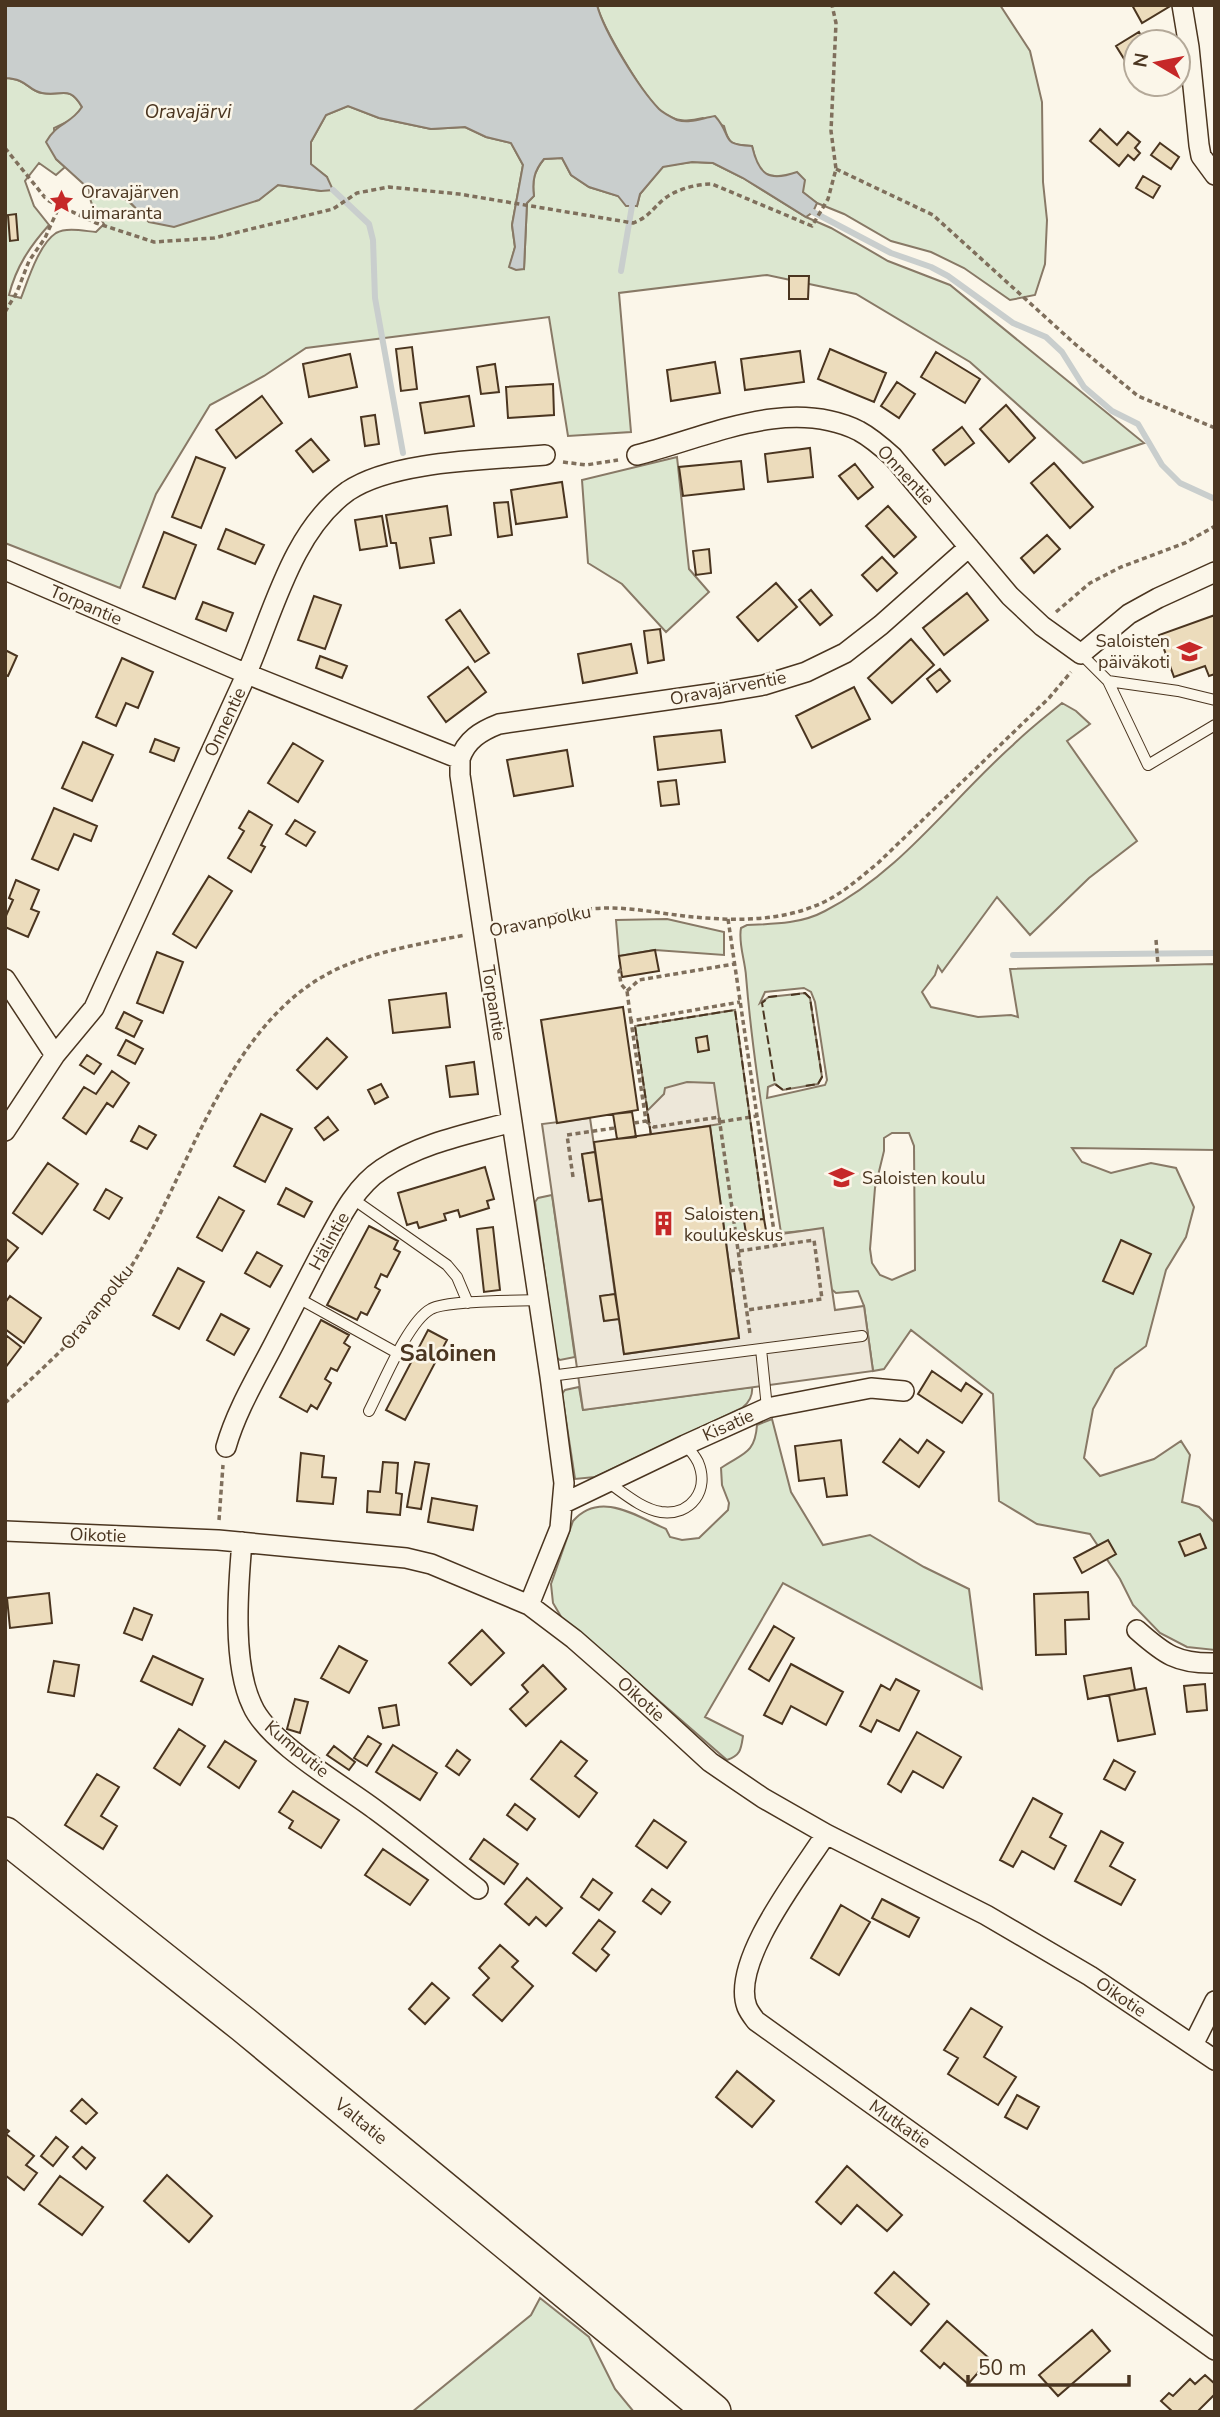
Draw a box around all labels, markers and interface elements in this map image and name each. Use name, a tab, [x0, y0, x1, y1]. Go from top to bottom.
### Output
north arrow	[1122, 28, 1192, 98]
text: N	[1127, 51, 1155, 69]
water label: Oravajärvi	[144, 99, 232, 125]
place label: Oravajärven uimaranta	[81, 180, 179, 225]
place icon: Oravajärven uimaranta	[47, 188, 75, 216]
street label: Onnentie	[872, 440, 940, 510]
street label: Torpantie	[46, 579, 126, 631]
place label: Saloisten päiväkoti	[1095, 629, 1170, 674]
school or university icon: Saloisten päiväkoti	[1176, 637, 1204, 665]
street label: Oravajärventie	[668, 665, 788, 711]
street label: Onnentie	[198, 683, 252, 761]
street label: Oravanpolku	[487, 899, 593, 943]
street label: Torpantie	[476, 963, 512, 1043]
school or university icon: Saloisten koulu	[828, 1164, 856, 1192]
place label: Saloisten koulu	[862, 1166, 986, 1190]
place label: Saloisten koulukeskus	[684, 1202, 783, 1247]
street label: Hälintie	[303, 1208, 355, 1274]
building icon: Saloisten koulukeskus	[650, 1210, 678, 1238]
street label: Oravanpolku	[55, 1259, 139, 1355]
district label: Saloinen	[400, 1337, 496, 1369]
street label: Kisatie	[699, 1403, 757, 1447]
street label: Oikotie	[69, 1522, 127, 1548]
street label: Oikotie	[612, 1671, 670, 1727]
street label: Kumputie	[260, 1715, 334, 1783]
street label: Oikotie	[1091, 1971, 1151, 2023]
street label: Valtatie	[329, 2092, 393, 2150]
street label: Mutkatie	[864, 2094, 936, 2154]
scale bar	[968, 2344, 1129, 2388]
text: 50 m	[978, 2354, 1027, 2382]

